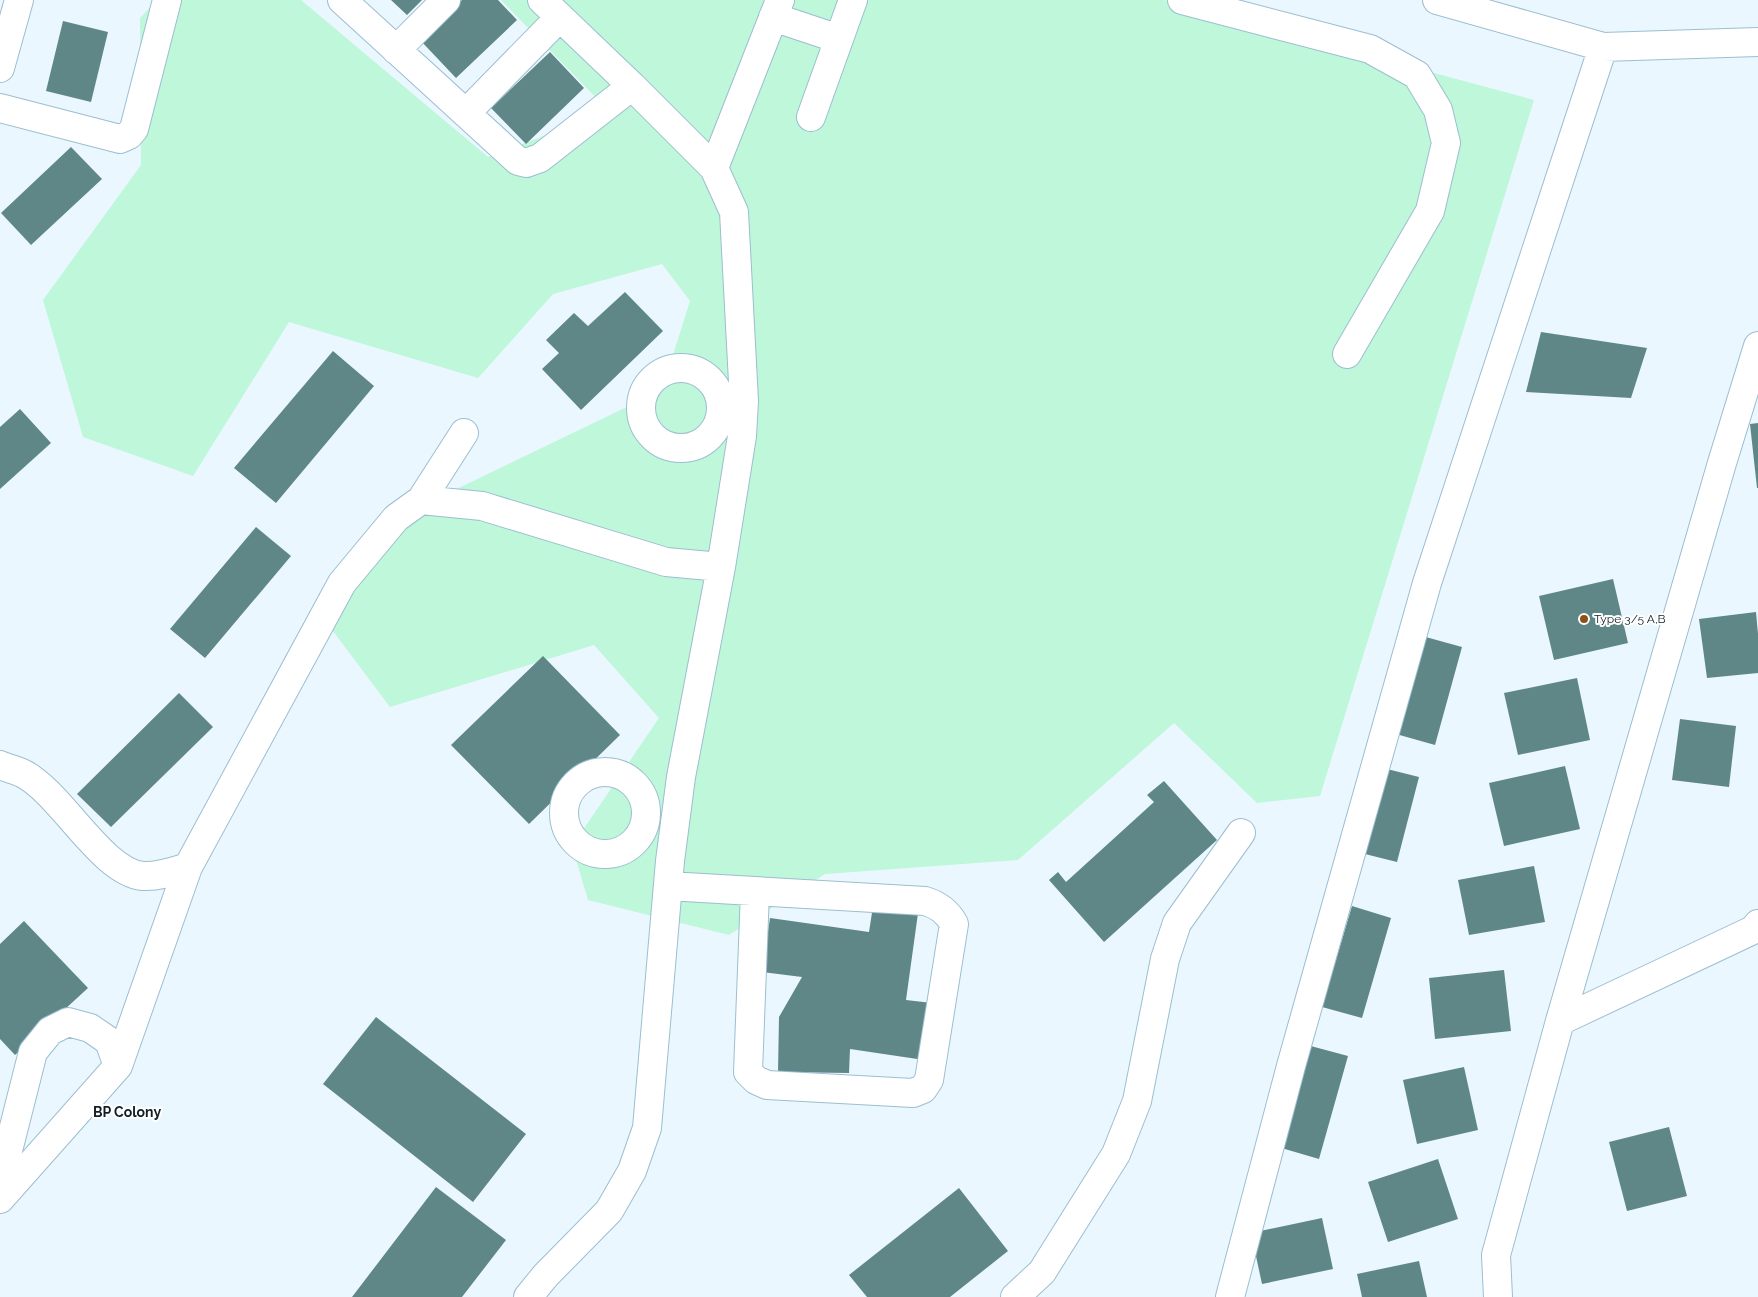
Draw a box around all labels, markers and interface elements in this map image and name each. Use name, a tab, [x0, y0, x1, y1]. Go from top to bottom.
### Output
place label: Type 3/5 A,B	[1594, 612, 1666, 626]
marker: Type 3/5 A,B	[1578, 613, 1590, 625]
district label: BP Colony	[93, 1104, 161, 1120]

